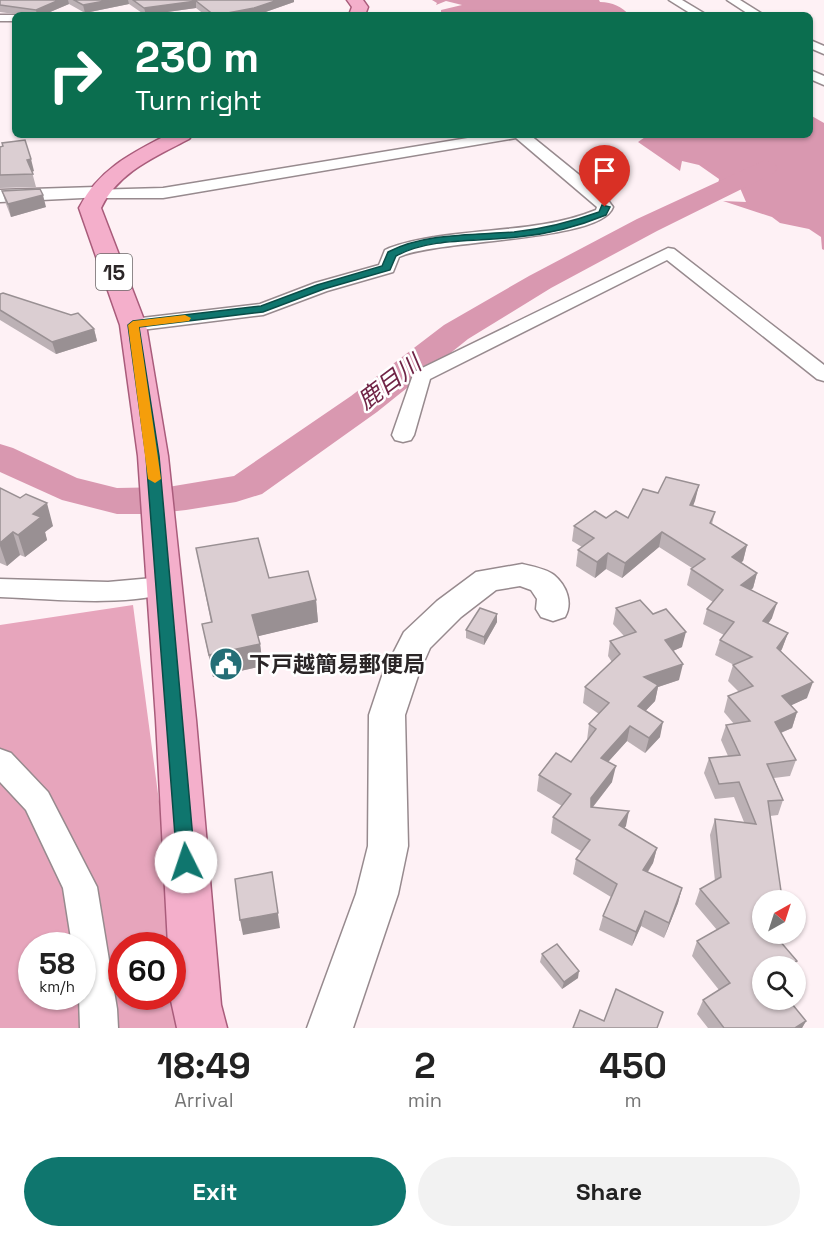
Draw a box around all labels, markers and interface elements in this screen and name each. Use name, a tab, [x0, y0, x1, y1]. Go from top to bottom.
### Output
text: 230 m	[135, 31, 259, 84]
icon: right	[36, 36, 114, 114]
text: Turn right	[135, 83, 262, 118]
pin	[579, 145, 630, 207]
icon: arrive	[588, 154, 621, 187]
road number: 15	[96, 254, 132, 290]
water label: 鹿目川	[351, 346, 429, 416]
public building icon: 下戸越簡易郵便局	[208, 646, 244, 682]
place label: 下戸越簡易郵便局	[249, 650, 425, 678]
position arrow	[154, 830, 218, 894]
north arrow	[752, 890, 806, 944]
map controls	[752, 890, 806, 1010]
speed limit sign: 60	[108, 932, 186, 1010]
text: 58	[39, 944, 75, 983]
button: search	[752, 956, 806, 1010]
text: km/h	[39, 977, 75, 996]
text: 18:49	[157, 1043, 251, 1089]
text: 2	[414, 1043, 436, 1089]
text: 450	[599, 1043, 667, 1089]
text: Arrival	[174, 1087, 234, 1113]
text: min	[408, 1087, 442, 1113]
text: m	[624, 1087, 642, 1113]
button: Exit	[24, 1157, 406, 1226]
button: Share	[418, 1157, 800, 1226]

